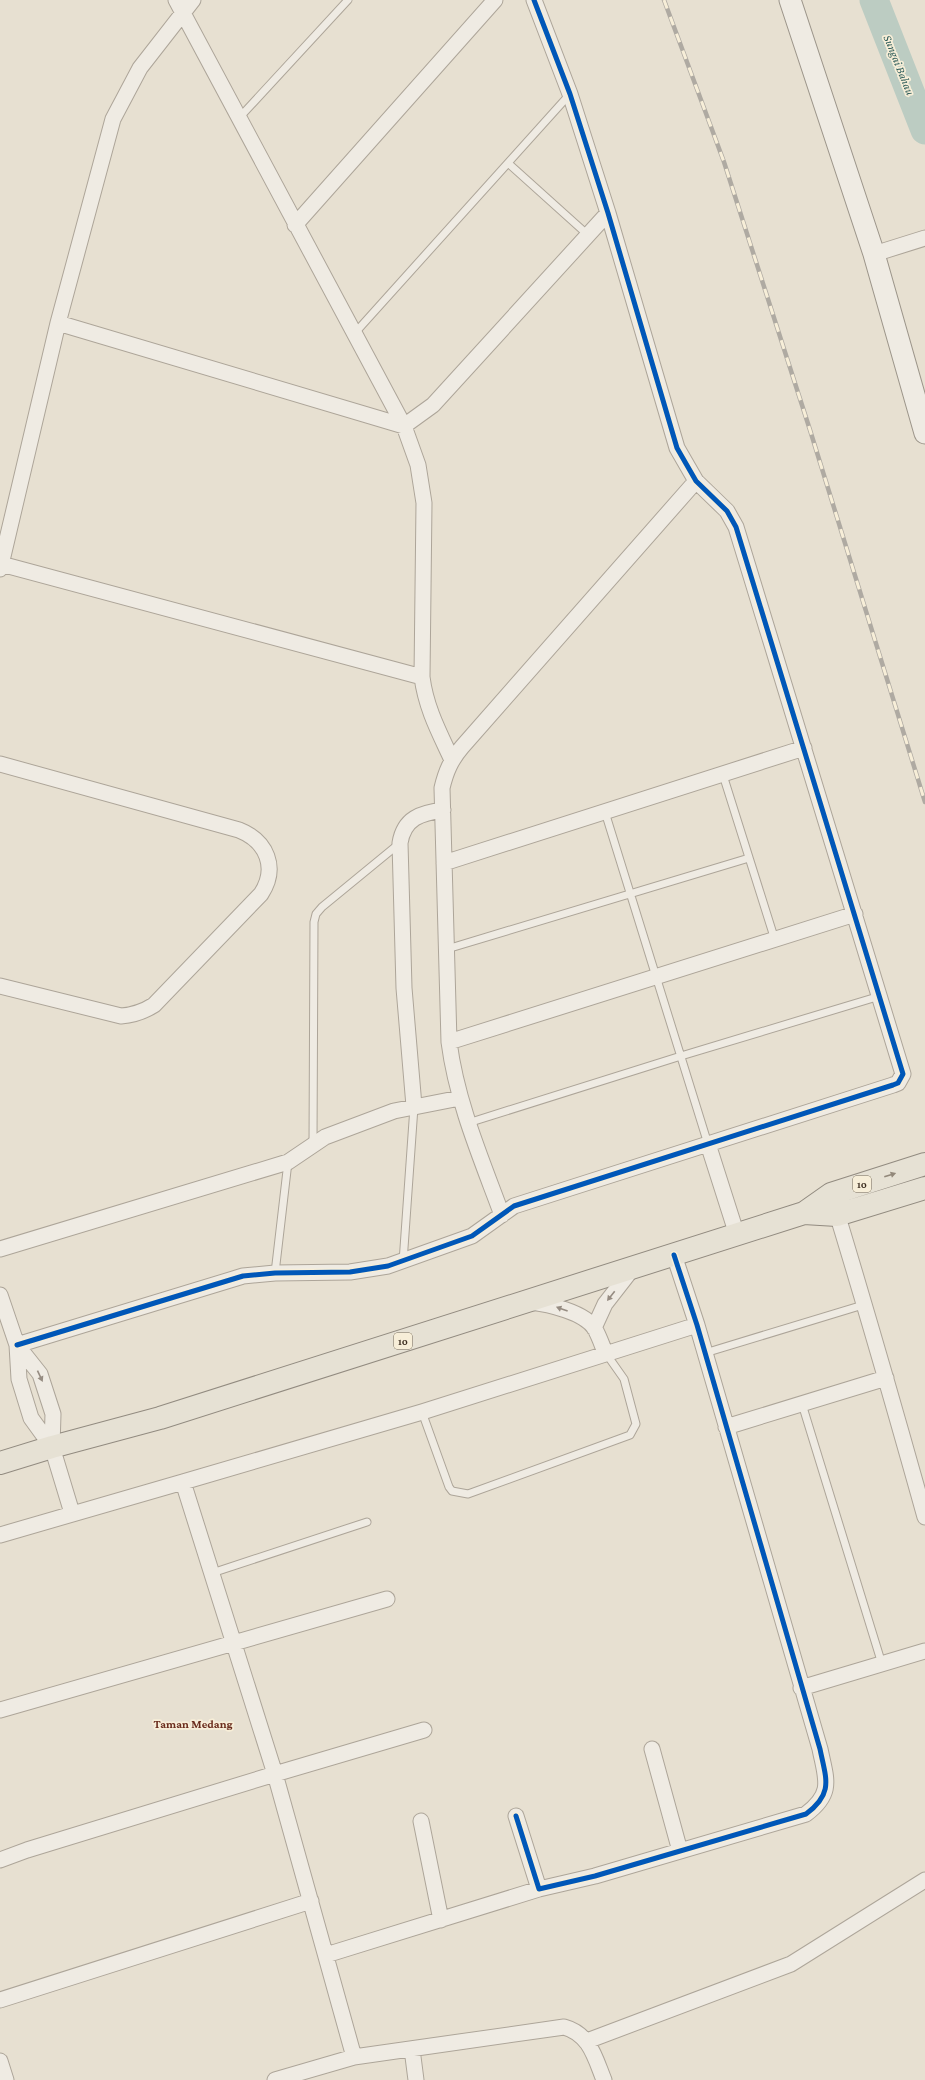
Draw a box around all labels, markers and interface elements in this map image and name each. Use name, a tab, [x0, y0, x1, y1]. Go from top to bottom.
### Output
water label: Sungai Bahau	[881, 33, 917, 97]
one-way arrow	[884, 1172, 896, 1178]
road number: 10	[853, 1176, 871, 1192]
one-way arrow	[606, 1291, 615, 1302]
one-way arrow	[555, 1306, 567, 1312]
road number: 10	[394, 1333, 412, 1349]
one-way arrow	[37, 1371, 43, 1382]
district label: Taman Medang	[153, 1717, 233, 1731]

